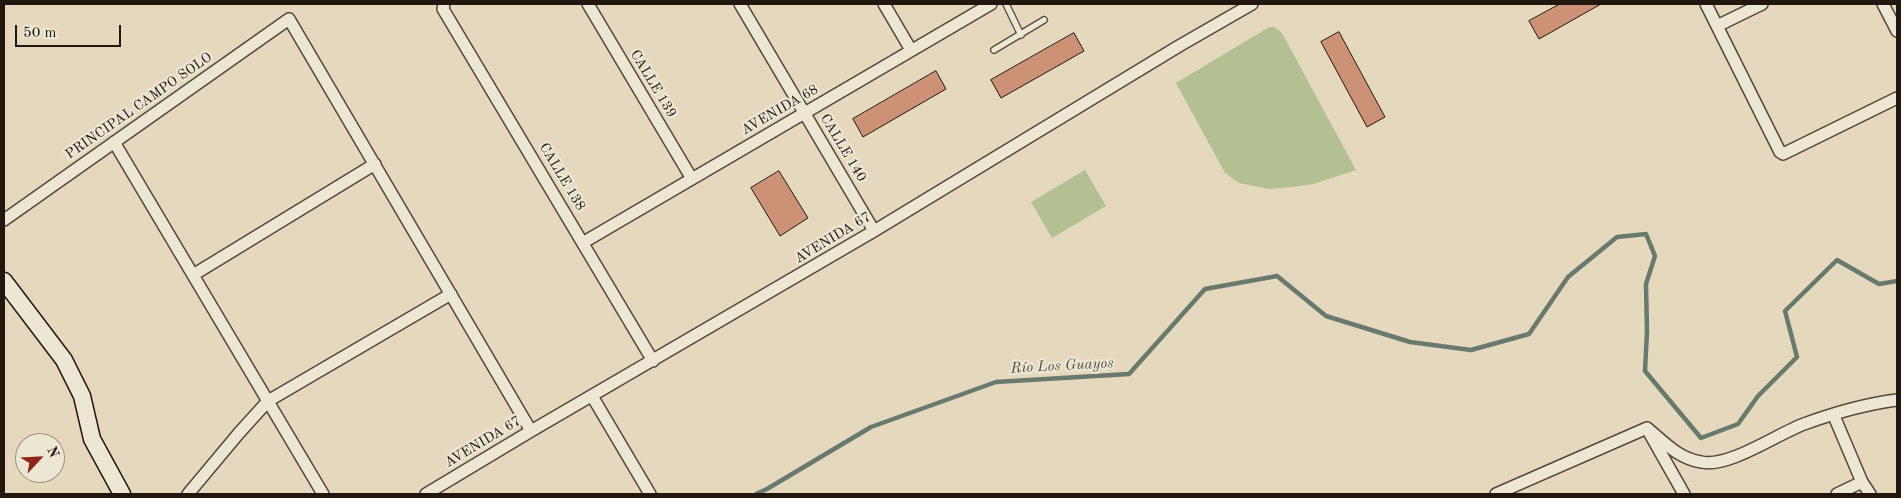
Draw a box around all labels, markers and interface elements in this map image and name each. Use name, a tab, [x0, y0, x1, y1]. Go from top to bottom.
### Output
scale bar	[18, 15, 124, 47]
text: 50 m	[23, 26, 57, 41]
street label: CALLE 139	[626, 47, 680, 121]
street label: PRINCIPAL CAMPO SOLO	[62, 49, 216, 163]
street label: AVENIDA 68	[739, 81, 821, 139]
street label: CALLE 140	[816, 111, 870, 185]
street label: CALLE 138	[535, 140, 589, 214]
street label: AVENIDA 67	[792, 209, 874, 267]
water label: Río Los Guayos	[1010, 354, 1114, 378]
street label: AVENIDA 67	[442, 413, 524, 471]
north arrow	[15, 433, 65, 483]
text: N	[44, 444, 61, 460]

